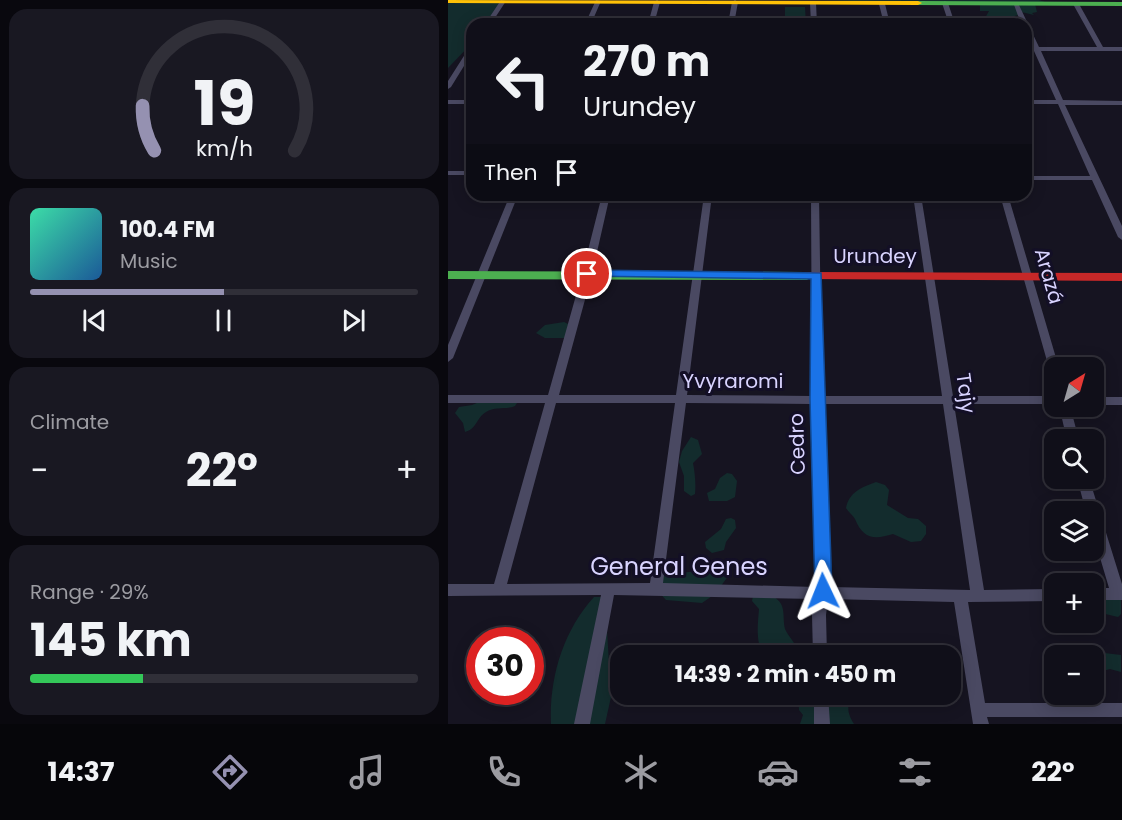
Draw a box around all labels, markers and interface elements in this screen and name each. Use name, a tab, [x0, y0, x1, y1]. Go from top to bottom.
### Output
text: 270 m	[583, 32, 710, 91]
icon: left	[484, 42, 562, 120]
text: 19	[193, 59, 255, 147]
text: Urundey	[583, 88, 696, 125]
text: km/h	[195, 133, 253, 164]
icon: arrive	[550, 156, 583, 189]
text: Then	[484, 157, 538, 188]
text: 100.4 FM	[120, 214, 215, 245]
street label: Urundey	[833, 242, 917, 270]
street label: Arazá	[1028, 245, 1070, 307]
text: Music	[120, 247, 178, 275]
pin	[561, 248, 612, 299]
icon: arrive	[570, 257, 603, 290]
icon: previous	[78, 304, 111, 337]
icon: pause	[207, 304, 240, 337]
icon: next	[337, 304, 370, 337]
north arrow	[1044, 357, 1104, 417]
map controls	[1044, 357, 1104, 705]
street label: Yvyraromi	[683, 367, 783, 395]
street label: Tajy	[949, 371, 983, 415]
text: Climate	[30, 408, 109, 436]
street label: Cedro	[782, 413, 812, 475]
button: search	[1044, 429, 1104, 489]
text: 22°	[186, 439, 258, 502]
text: −	[30, 447, 48, 494]
text: +	[395, 447, 418, 494]
button: layers	[1044, 501, 1104, 561]
street label: General Genes	[590, 550, 768, 583]
position arrow	[791, 559, 855, 623]
button: +	[1044, 573, 1104, 633]
text: Range · 29%	[30, 578, 149, 606]
text: 145 km	[30, 609, 192, 672]
speed limit sign: 30	[466, 627, 544, 705]
button: −	[1044, 645, 1104, 705]
text: 14:39 · 2 min · 450 m	[675, 659, 896, 690]
icon: directions	[209, 751, 251, 793]
icon: music	[346, 751, 388, 793]
icon: phone	[483, 751, 525, 793]
icon: climate	[620, 751, 662, 793]
icon: car	[757, 751, 799, 793]
icon: filters	[894, 751, 936, 793]
text: 14:37	[47, 753, 114, 790]
text: 22°	[1031, 753, 1075, 790]

